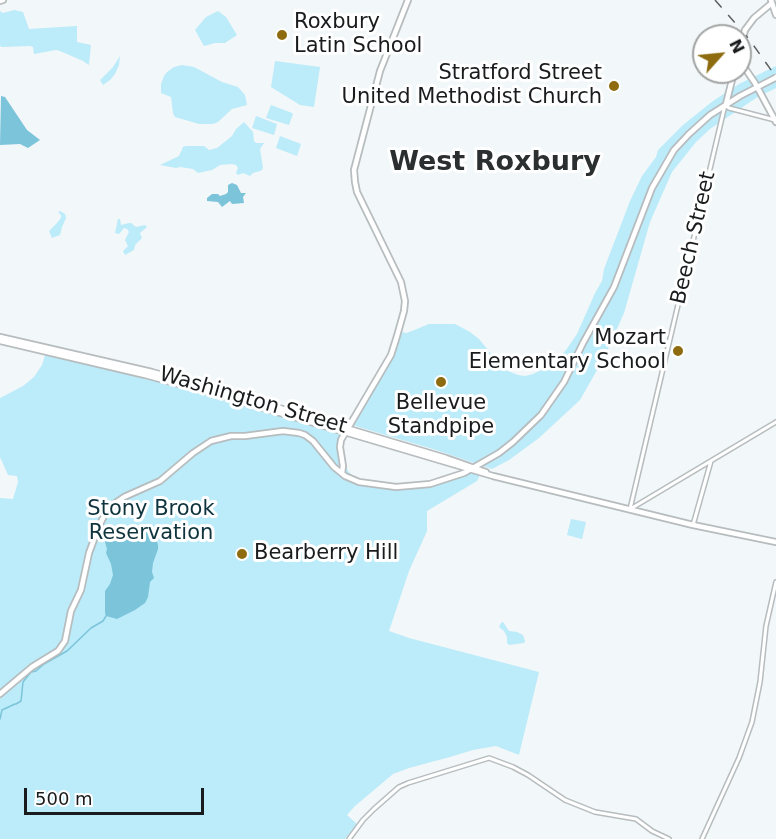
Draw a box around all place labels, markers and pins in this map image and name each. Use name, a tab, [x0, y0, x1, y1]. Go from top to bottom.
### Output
place label: Roxbury Latin School	[294, 10, 422, 60]
marker: Roxbury Latin School	[275, 28, 289, 42]
place label: Stratford Street United Methodist Church	[342, 61, 602, 111]
marker: Stratford Street United Methodist Church	[607, 79, 621, 93]
place label: Mozart Elementary School	[469, 326, 666, 376]
marker: Mozart Elementary School	[671, 344, 685, 358]
marker: Bellevue Standpipe	[434, 375, 448, 389]
place label: Bellevue Standpipe	[388, 391, 494, 441]
place label: Bearberry Hill	[254, 541, 398, 567]
marker: Bearberry Hill	[235, 547, 249, 561]

